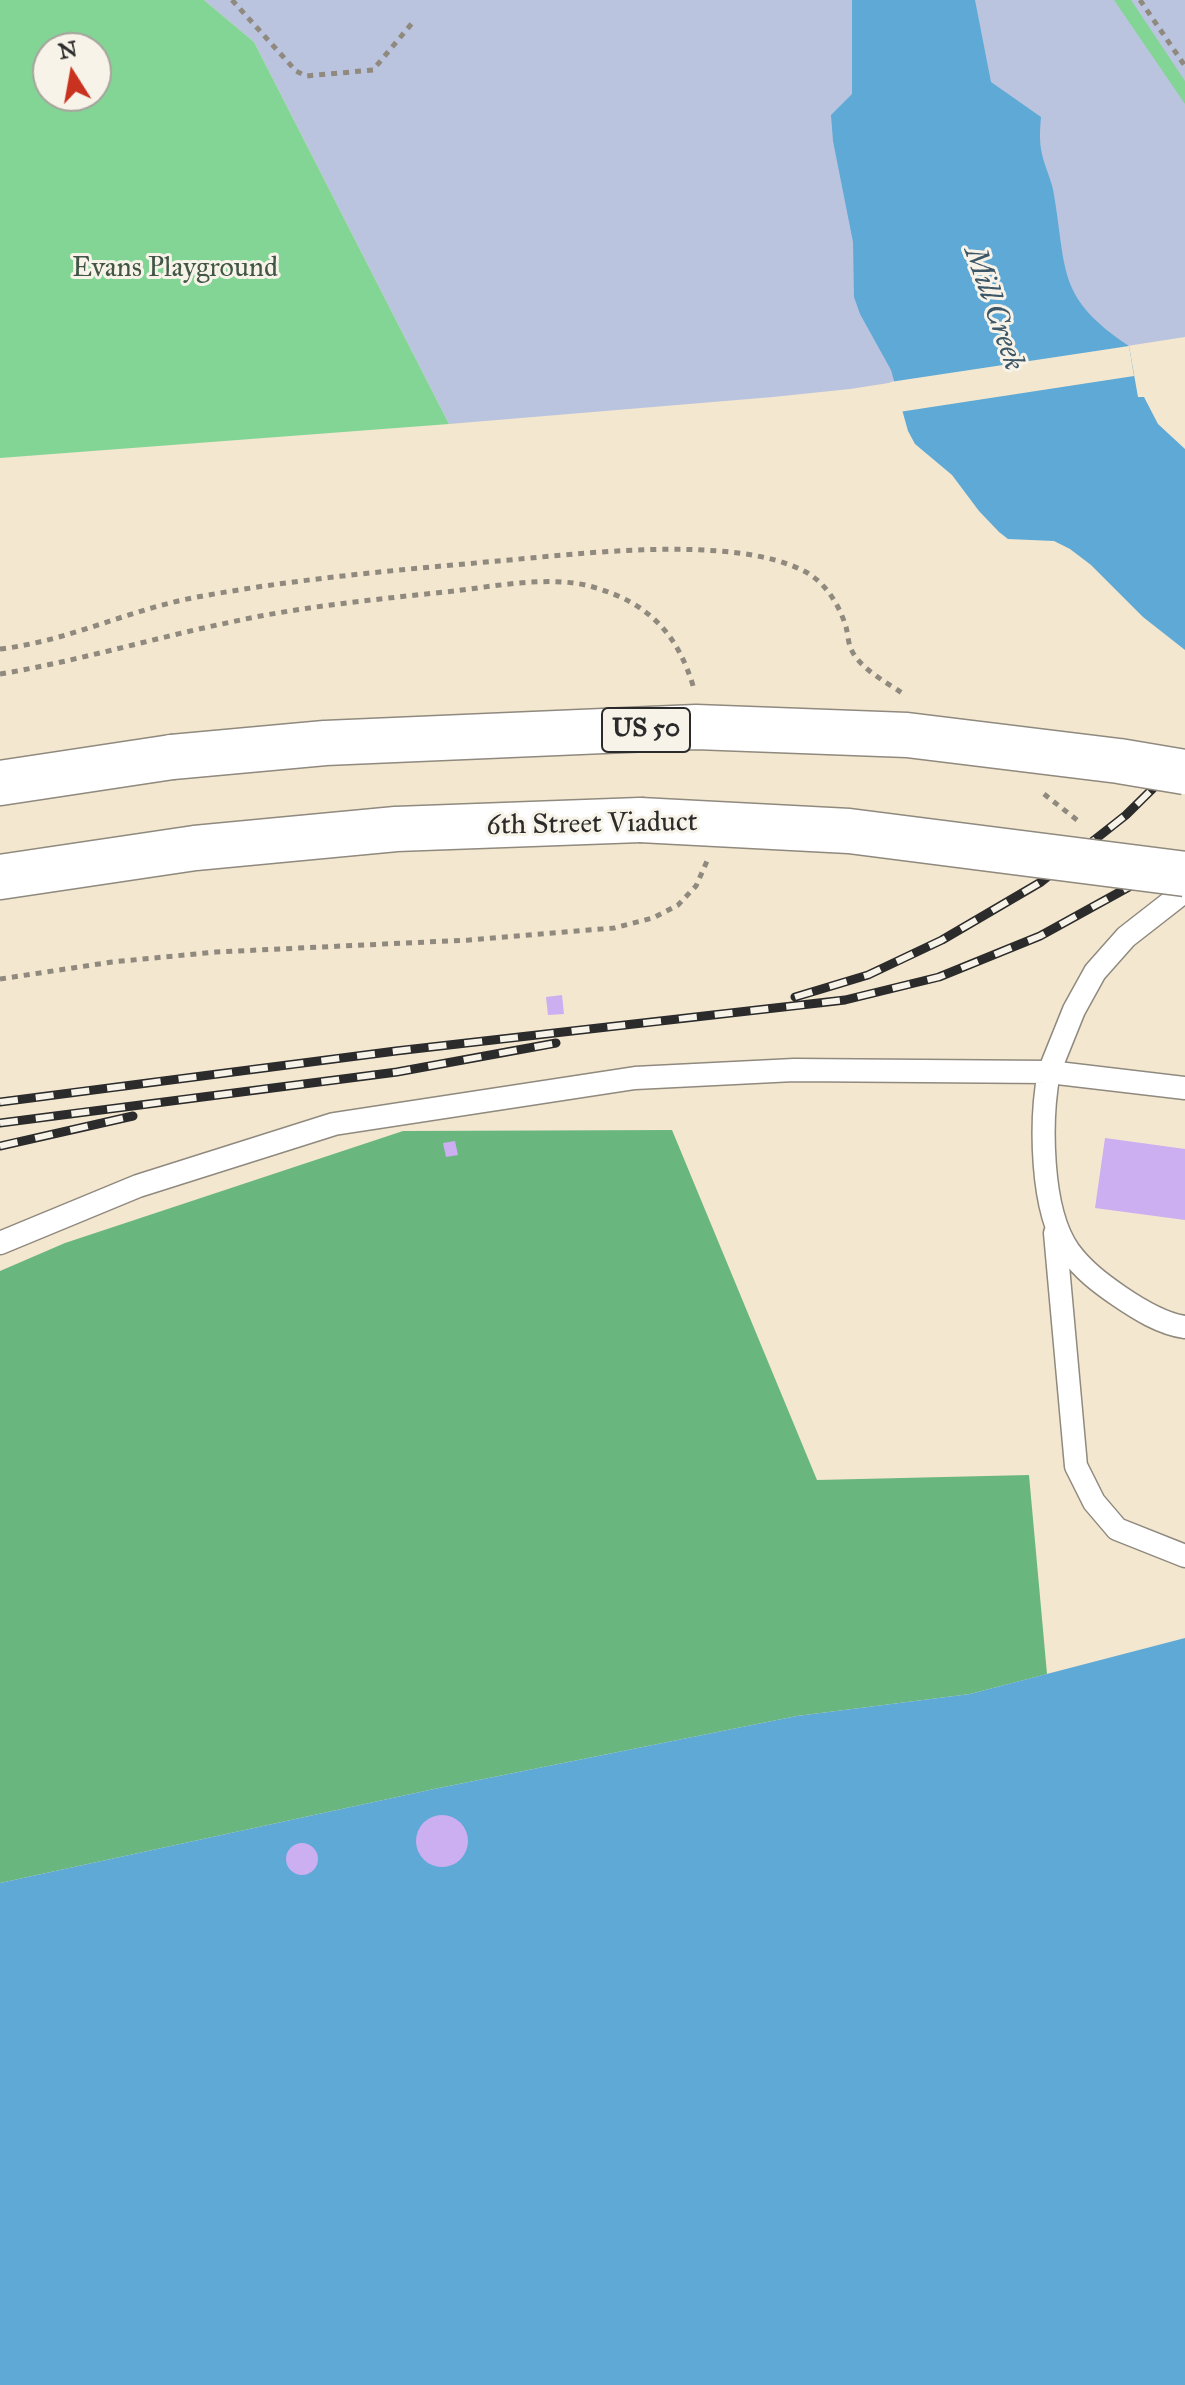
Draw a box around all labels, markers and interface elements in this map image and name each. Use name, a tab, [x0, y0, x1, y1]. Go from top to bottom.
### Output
north arrow	[32, 32, 112, 112]
text: N	[56, 35, 79, 65]
water label: Mill Creek	[955, 242, 1031, 376]
park label: Evans Playground	[72, 252, 278, 286]
road number: US 50	[602, 708, 690, 752]
street label: 6th Street Viaduct	[486, 806, 698, 844]

